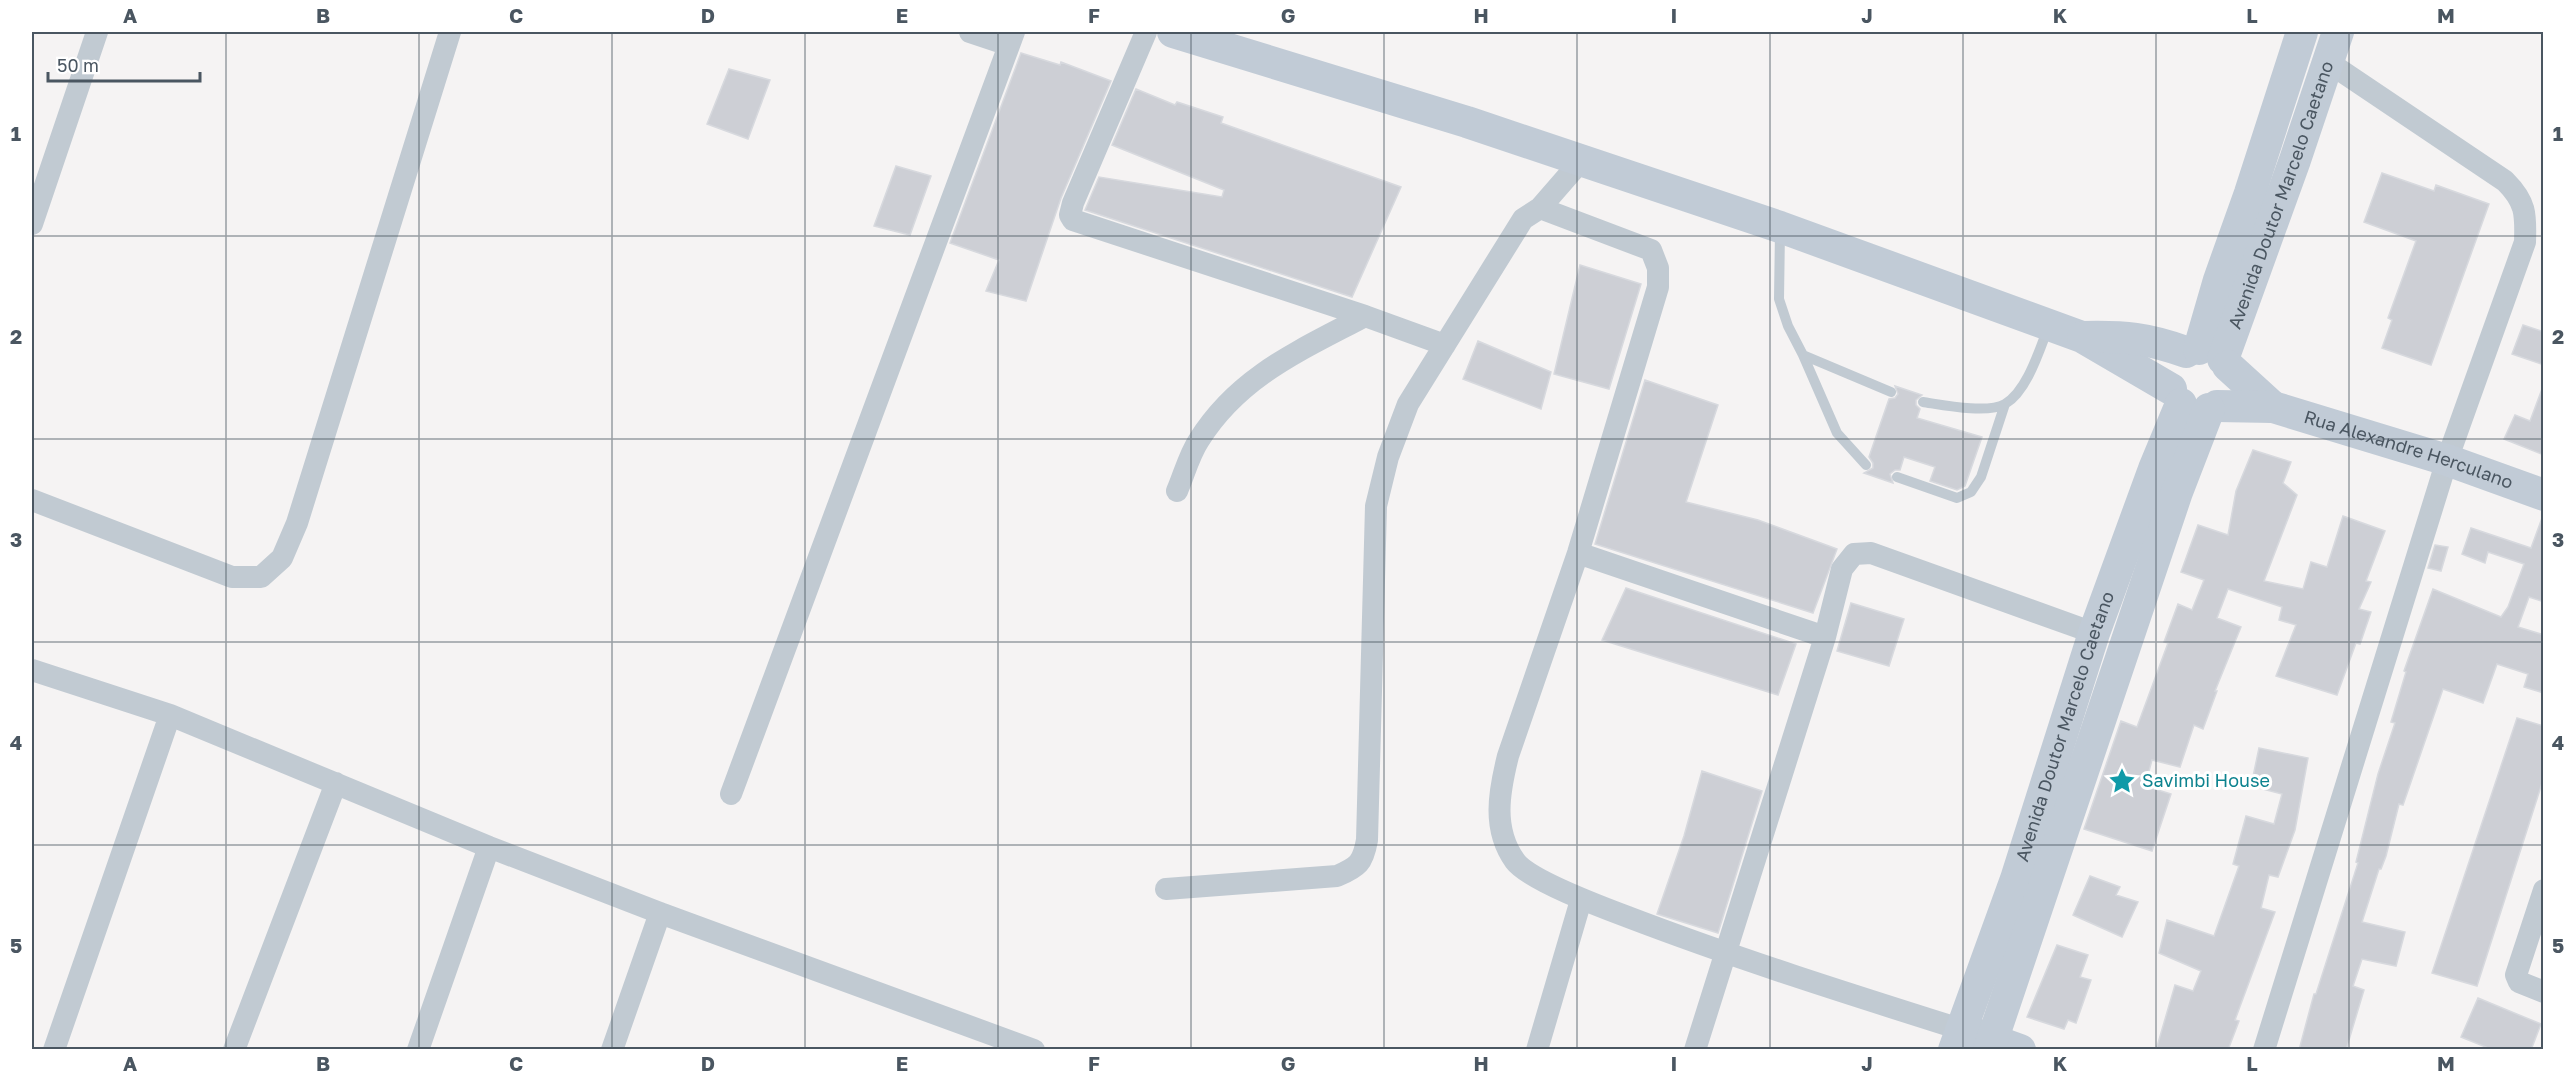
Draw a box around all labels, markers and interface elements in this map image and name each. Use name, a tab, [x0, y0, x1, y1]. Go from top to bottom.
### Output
text: A	[123, 3, 137, 27]
text: B	[316, 3, 330, 27]
text: C	[509, 3, 523, 27]
text: D	[701, 3, 715, 27]
text: E	[896, 3, 908, 27]
text: F	[1088, 3, 1100, 27]
text: G	[1281, 3, 1295, 27]
text: H	[1473, 3, 1489, 27]
text: I	[1671, 3, 1677, 27]
text: J	[1861, 3, 1873, 27]
text: K	[2053, 3, 2068, 27]
text: L	[2246, 3, 2258, 27]
text: M	[2437, 3, 2455, 27]
scale bar	[48, 45, 200, 83]
text: 50 m	[57, 54, 99, 76]
street label: Avenida Doutor Marcelo Caetano	[2223, 58, 2337, 332]
text: 1	[11, 121, 21, 145]
text: 1	[2553, 121, 2563, 145]
text: 2	[10, 324, 22, 348]
text: 2	[2552, 324, 2564, 348]
street label: Rua Alexandre Herculano	[2302, 405, 2516, 493]
text: 3	[10, 527, 22, 551]
text: 3	[2552, 527, 2564, 551]
street label: Avenida Doutor Marcelo Caetano	[2010, 588, 2118, 864]
text: 4	[10, 730, 22, 754]
text: 4	[2552, 730, 2564, 754]
place icon: Savimbi House	[2107, 766, 2137, 796]
place label: Savimbi House	[2142, 769, 2270, 791]
text: 5	[10, 933, 22, 957]
text: 5	[2552, 933, 2564, 957]
text: A	[123, 1051, 137, 1075]
text: B	[316, 1051, 330, 1075]
text: C	[509, 1051, 523, 1075]
text: D	[701, 1051, 715, 1075]
text: E	[896, 1051, 908, 1075]
text: F	[1088, 1051, 1100, 1075]
text: G	[1281, 1051, 1295, 1075]
text: H	[1473, 1051, 1489, 1075]
text: I	[1671, 1051, 1677, 1075]
text: J	[1861, 1051, 1873, 1075]
text: K	[2053, 1051, 2068, 1075]
text: L	[2246, 1051, 2258, 1075]
text: M	[2437, 1051, 2455, 1075]

